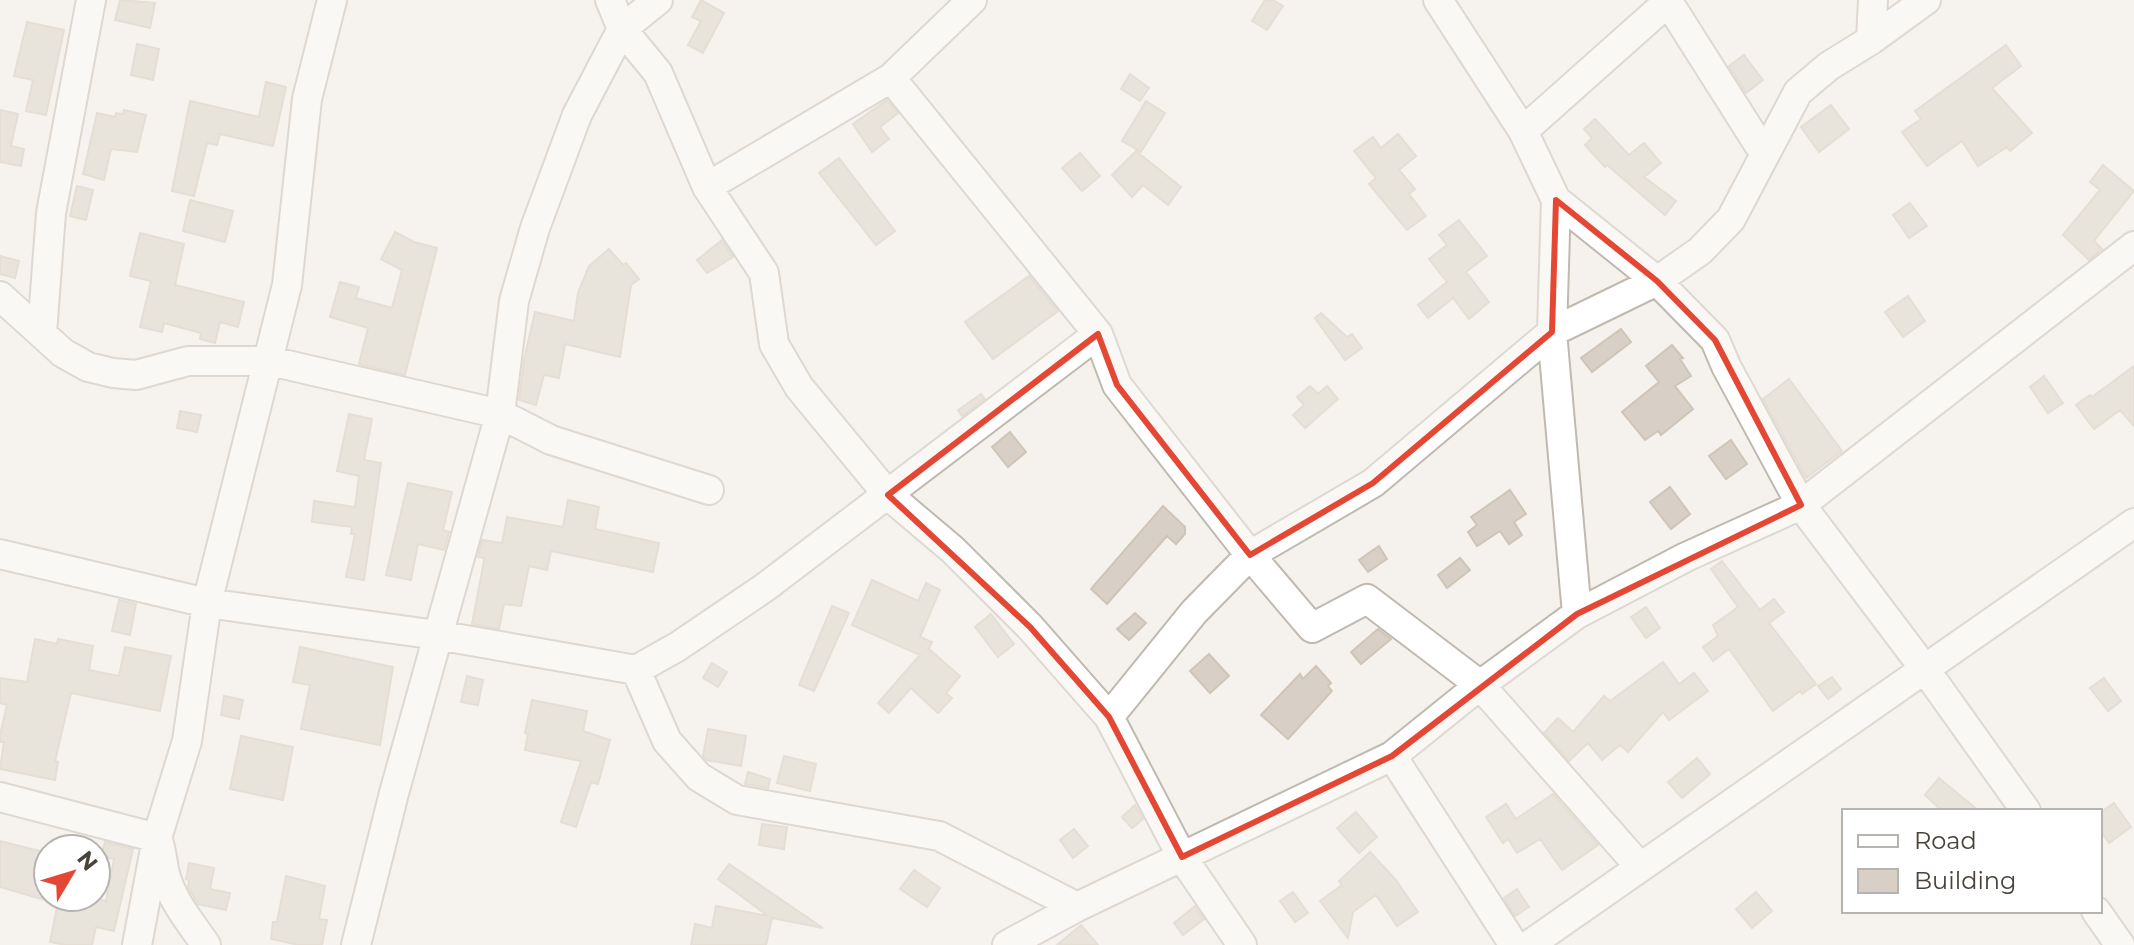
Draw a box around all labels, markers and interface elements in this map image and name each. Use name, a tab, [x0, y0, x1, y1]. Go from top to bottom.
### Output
legend	[1842, 809, 2102, 913]
text: Road	[1914, 826, 1977, 855]
north arrow	[32, 833, 112, 913]
text: N	[71, 846, 103, 876]
text: Building	[1914, 866, 2017, 895]

